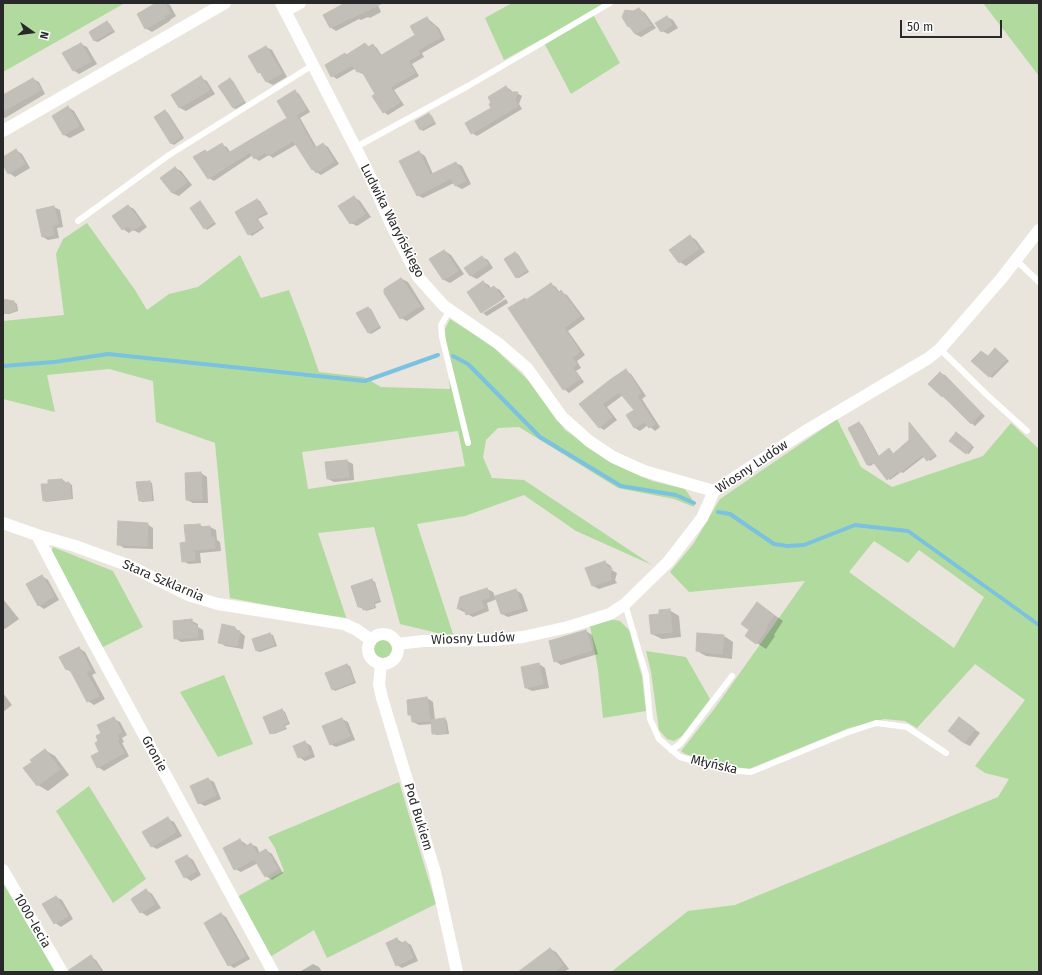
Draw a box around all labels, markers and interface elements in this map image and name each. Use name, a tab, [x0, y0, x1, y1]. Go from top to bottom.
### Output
north arrow	[12, 12, 52, 52]
scale bar	[902, 12, 1004, 38]
text: 50 m	[907, 20, 933, 34]
text: N	[37, 30, 51, 40]
street label: Ludwika Waryńskiego	[357, 161, 427, 281]
street label: Wiosny Ludów	[713, 437, 791, 497]
street label: Stara Szklarnia	[120, 557, 206, 605]
street label: Wiosny Ludów	[431, 630, 515, 648]
street label: Gronie	[138, 733, 170, 775]
street label: Młyńska	[689, 752, 739, 778]
street label: Pod Bukiem	[400, 781, 436, 853]
street label: 1000-lecia	[10, 891, 54, 951]

